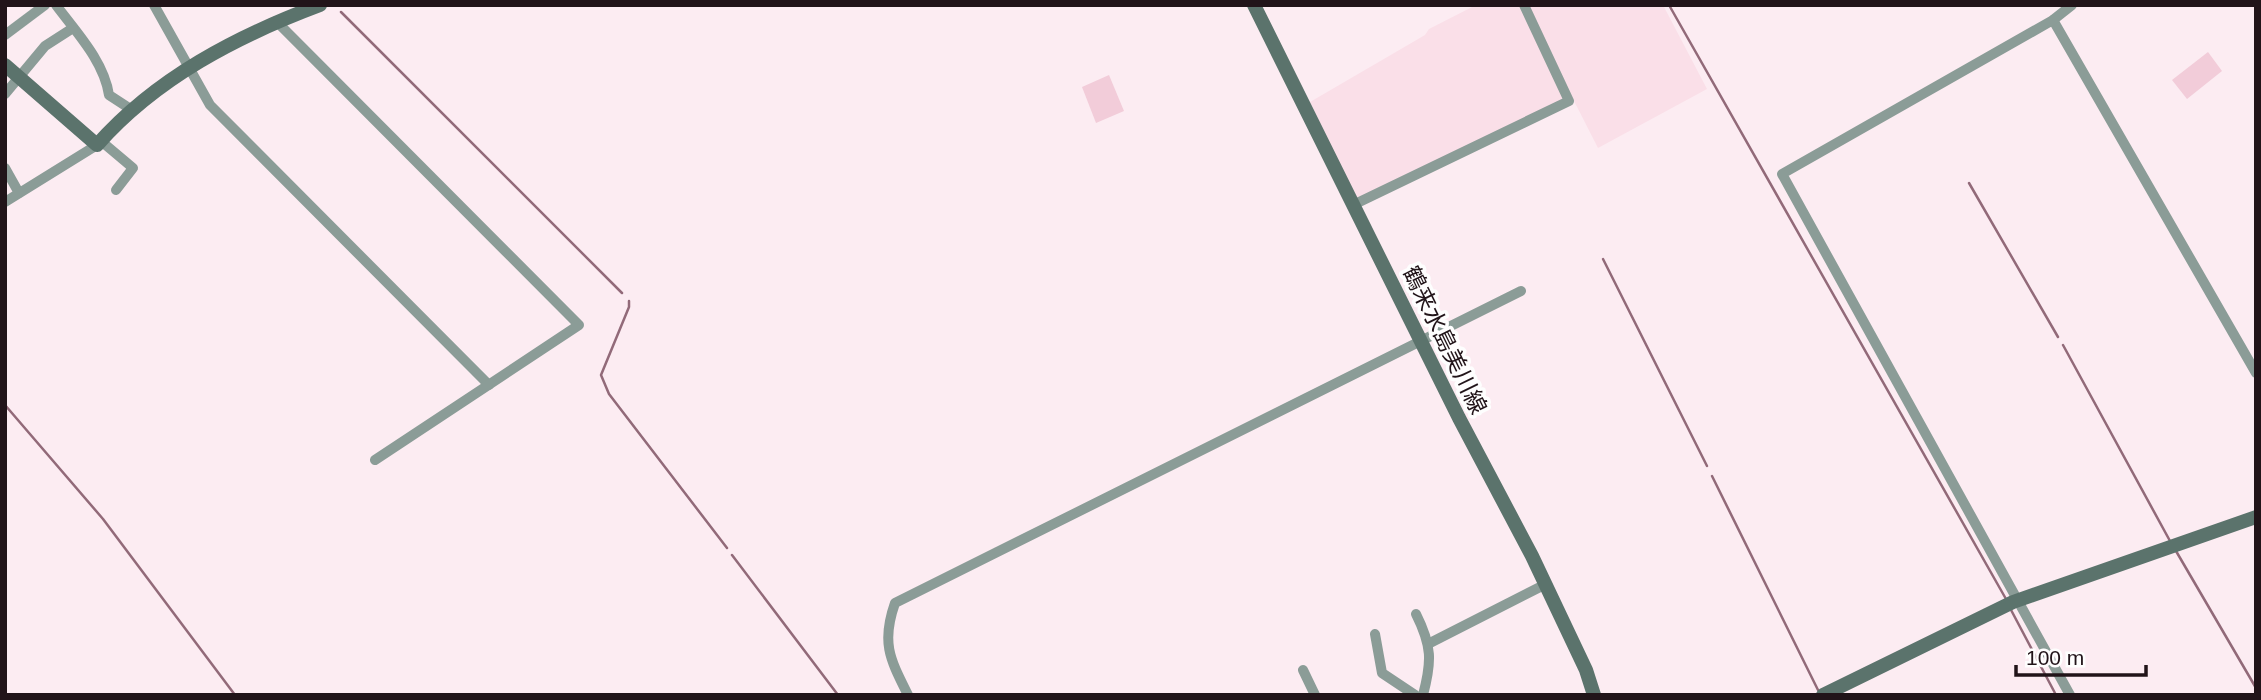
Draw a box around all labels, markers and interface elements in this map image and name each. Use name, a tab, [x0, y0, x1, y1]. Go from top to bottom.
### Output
street label: 鶴来水島美川線	[1398, 262, 1492, 418]
scale bar	[2016, 634, 2146, 678]
text: 100 m	[2026, 646, 2084, 669]

